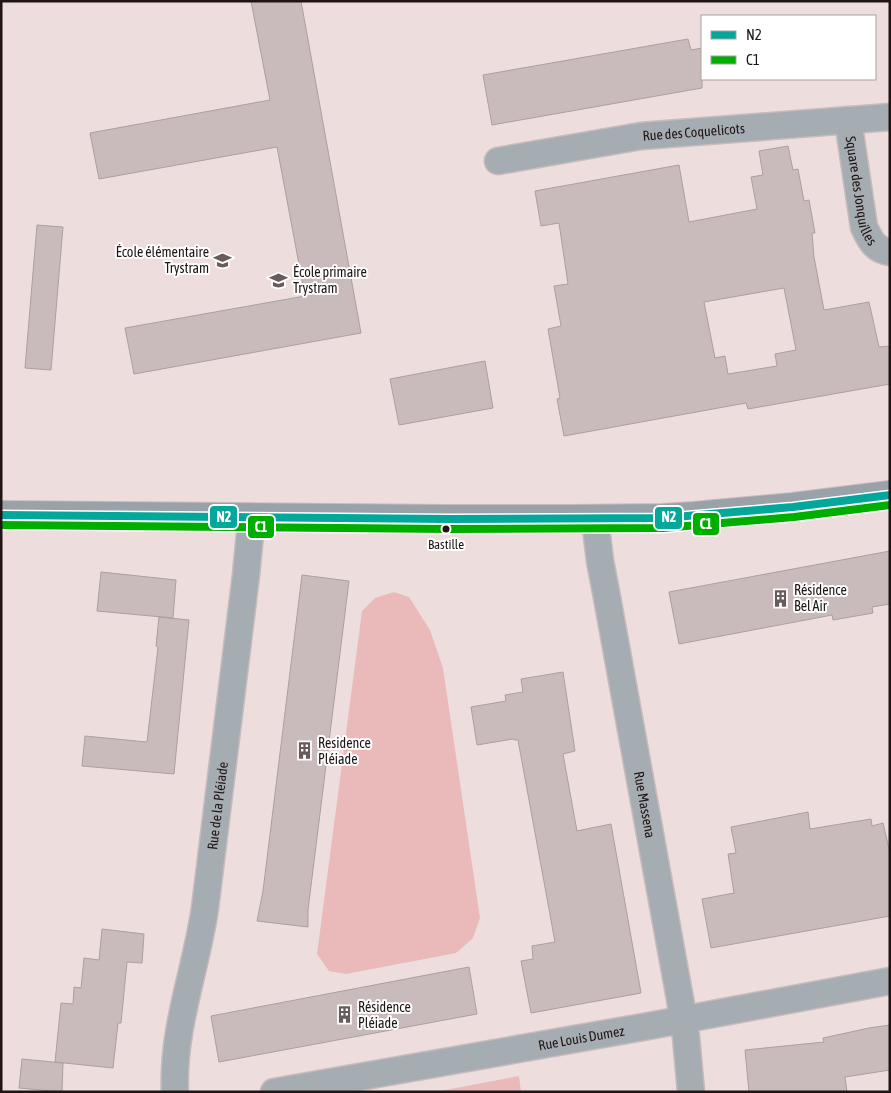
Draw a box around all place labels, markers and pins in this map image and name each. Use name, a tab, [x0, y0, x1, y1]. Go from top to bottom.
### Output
place label: École élémentaire Trystram	[116, 244, 209, 276]
school or university icon: École élémentaire Trystram	[213, 250, 233, 270]
place label: École primaire Trystram	[293, 264, 367, 296]
school or university icon: École primaire Trystram	[269, 270, 289, 290]
marker: Bastille	[441, 524, 451, 534]
place label: Bastille	[428, 537, 464, 552]
place label: Résidence Bel Air	[794, 582, 847, 614]
building icon: Résidence Bel Air	[770, 588, 790, 608]
place label: Residence Pléiade	[318, 735, 371, 767]
building icon: Residence Pléiade	[294, 741, 314, 761]
place label: Résidence Pléiade	[358, 999, 411, 1031]
building icon: Résidence Pléiade	[334, 1005, 354, 1025]

